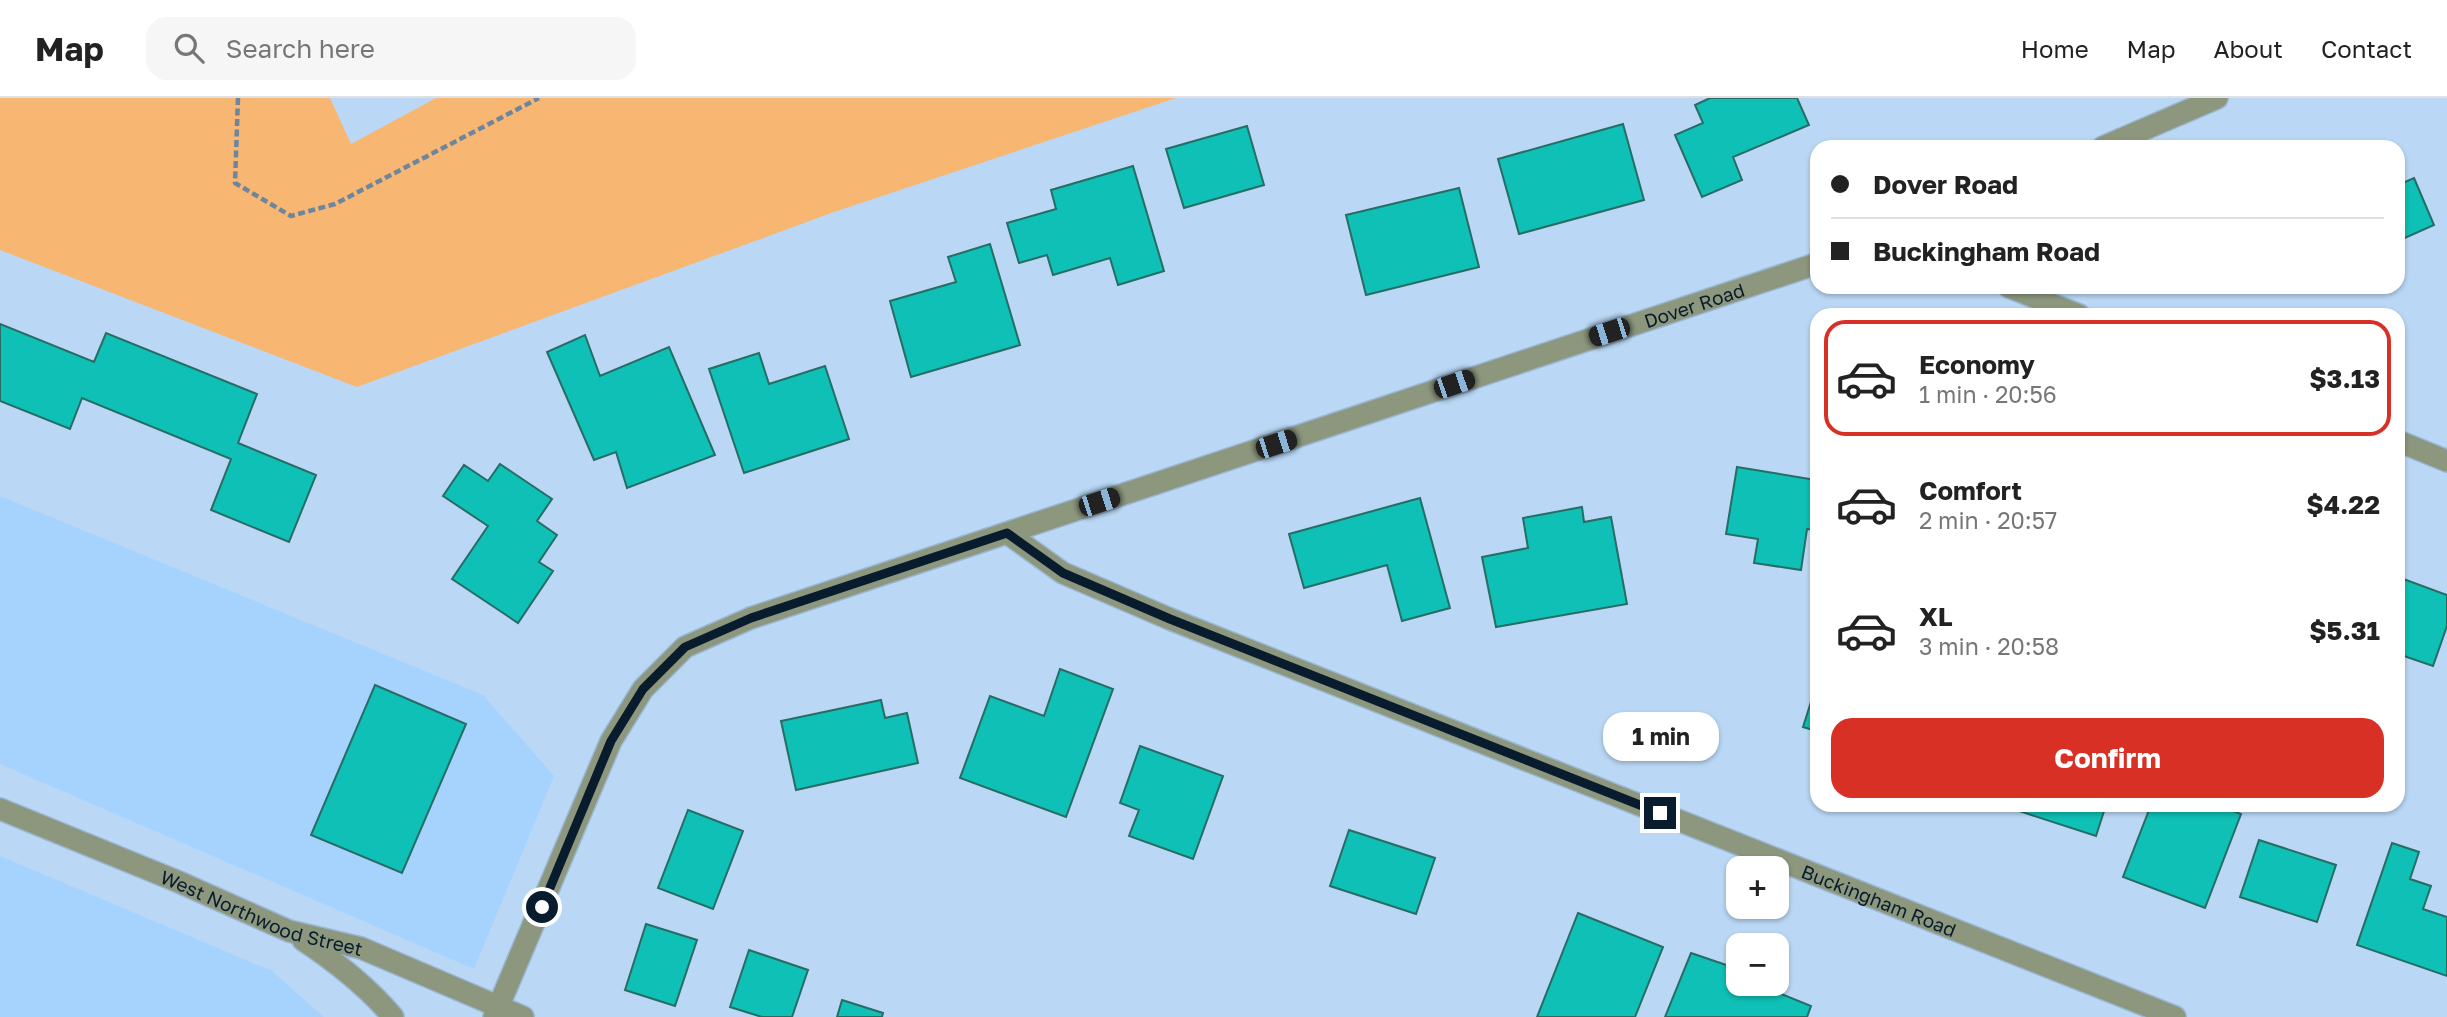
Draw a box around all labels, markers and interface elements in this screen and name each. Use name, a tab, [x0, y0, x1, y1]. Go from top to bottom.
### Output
search box	[146, 17, 636, 80]
text: Map	[35, 29, 104, 68]
icon: search	[170, 29, 208, 67]
text: Search here	[226, 33, 375, 64]
text: Home	[2021, 34, 2089, 63]
text: Map	[2127, 34, 2176, 63]
text: About	[2214, 34, 2283, 63]
text: Contact	[2321, 34, 2412, 63]
text: Dover Road	[1873, 169, 2018, 200]
text: Buckingham Road	[1873, 236, 2100, 267]
street label: Dover Road	[1641, 277, 1747, 332]
car	[1586, 316, 1633, 348]
icon: car	[1835, 347, 1898, 410]
text: Economy	[1919, 349, 2035, 380]
text: $3.13	[2309, 363, 2380, 394]
car	[1431, 367, 1478, 401]
text: 1 min · 20:56	[1919, 380, 2057, 408]
car	[1253, 428, 1300, 460]
icon: car	[1835, 473, 1898, 536]
text: Comfort	[1919, 475, 2022, 506]
car	[1076, 486, 1123, 518]
text: $4.22	[2306, 489, 2380, 520]
text: 2 min · 20:57	[1919, 506, 2057, 534]
icon: car	[1835, 599, 1898, 662]
text: XL	[1919, 601, 1953, 632]
text: $5.31	[2309, 615, 2380, 646]
text: 3 min · 20:58	[1919, 632, 2059, 660]
callout: 1 min	[1602, 712, 1718, 760]
button: Confirm	[1831, 718, 2384, 798]
text: 1 min	[1632, 722, 1690, 750]
route end	[1644, 797, 1676, 829]
map controls	[1726, 856, 1789, 996]
button: +	[1726, 856, 1789, 919]
street label: Buckingham Road	[1798, 859, 1960, 941]
street label: West Northwood Street	[157, 864, 365, 960]
route start	[526, 891, 558, 923]
button: −	[1726, 933, 1789, 996]

